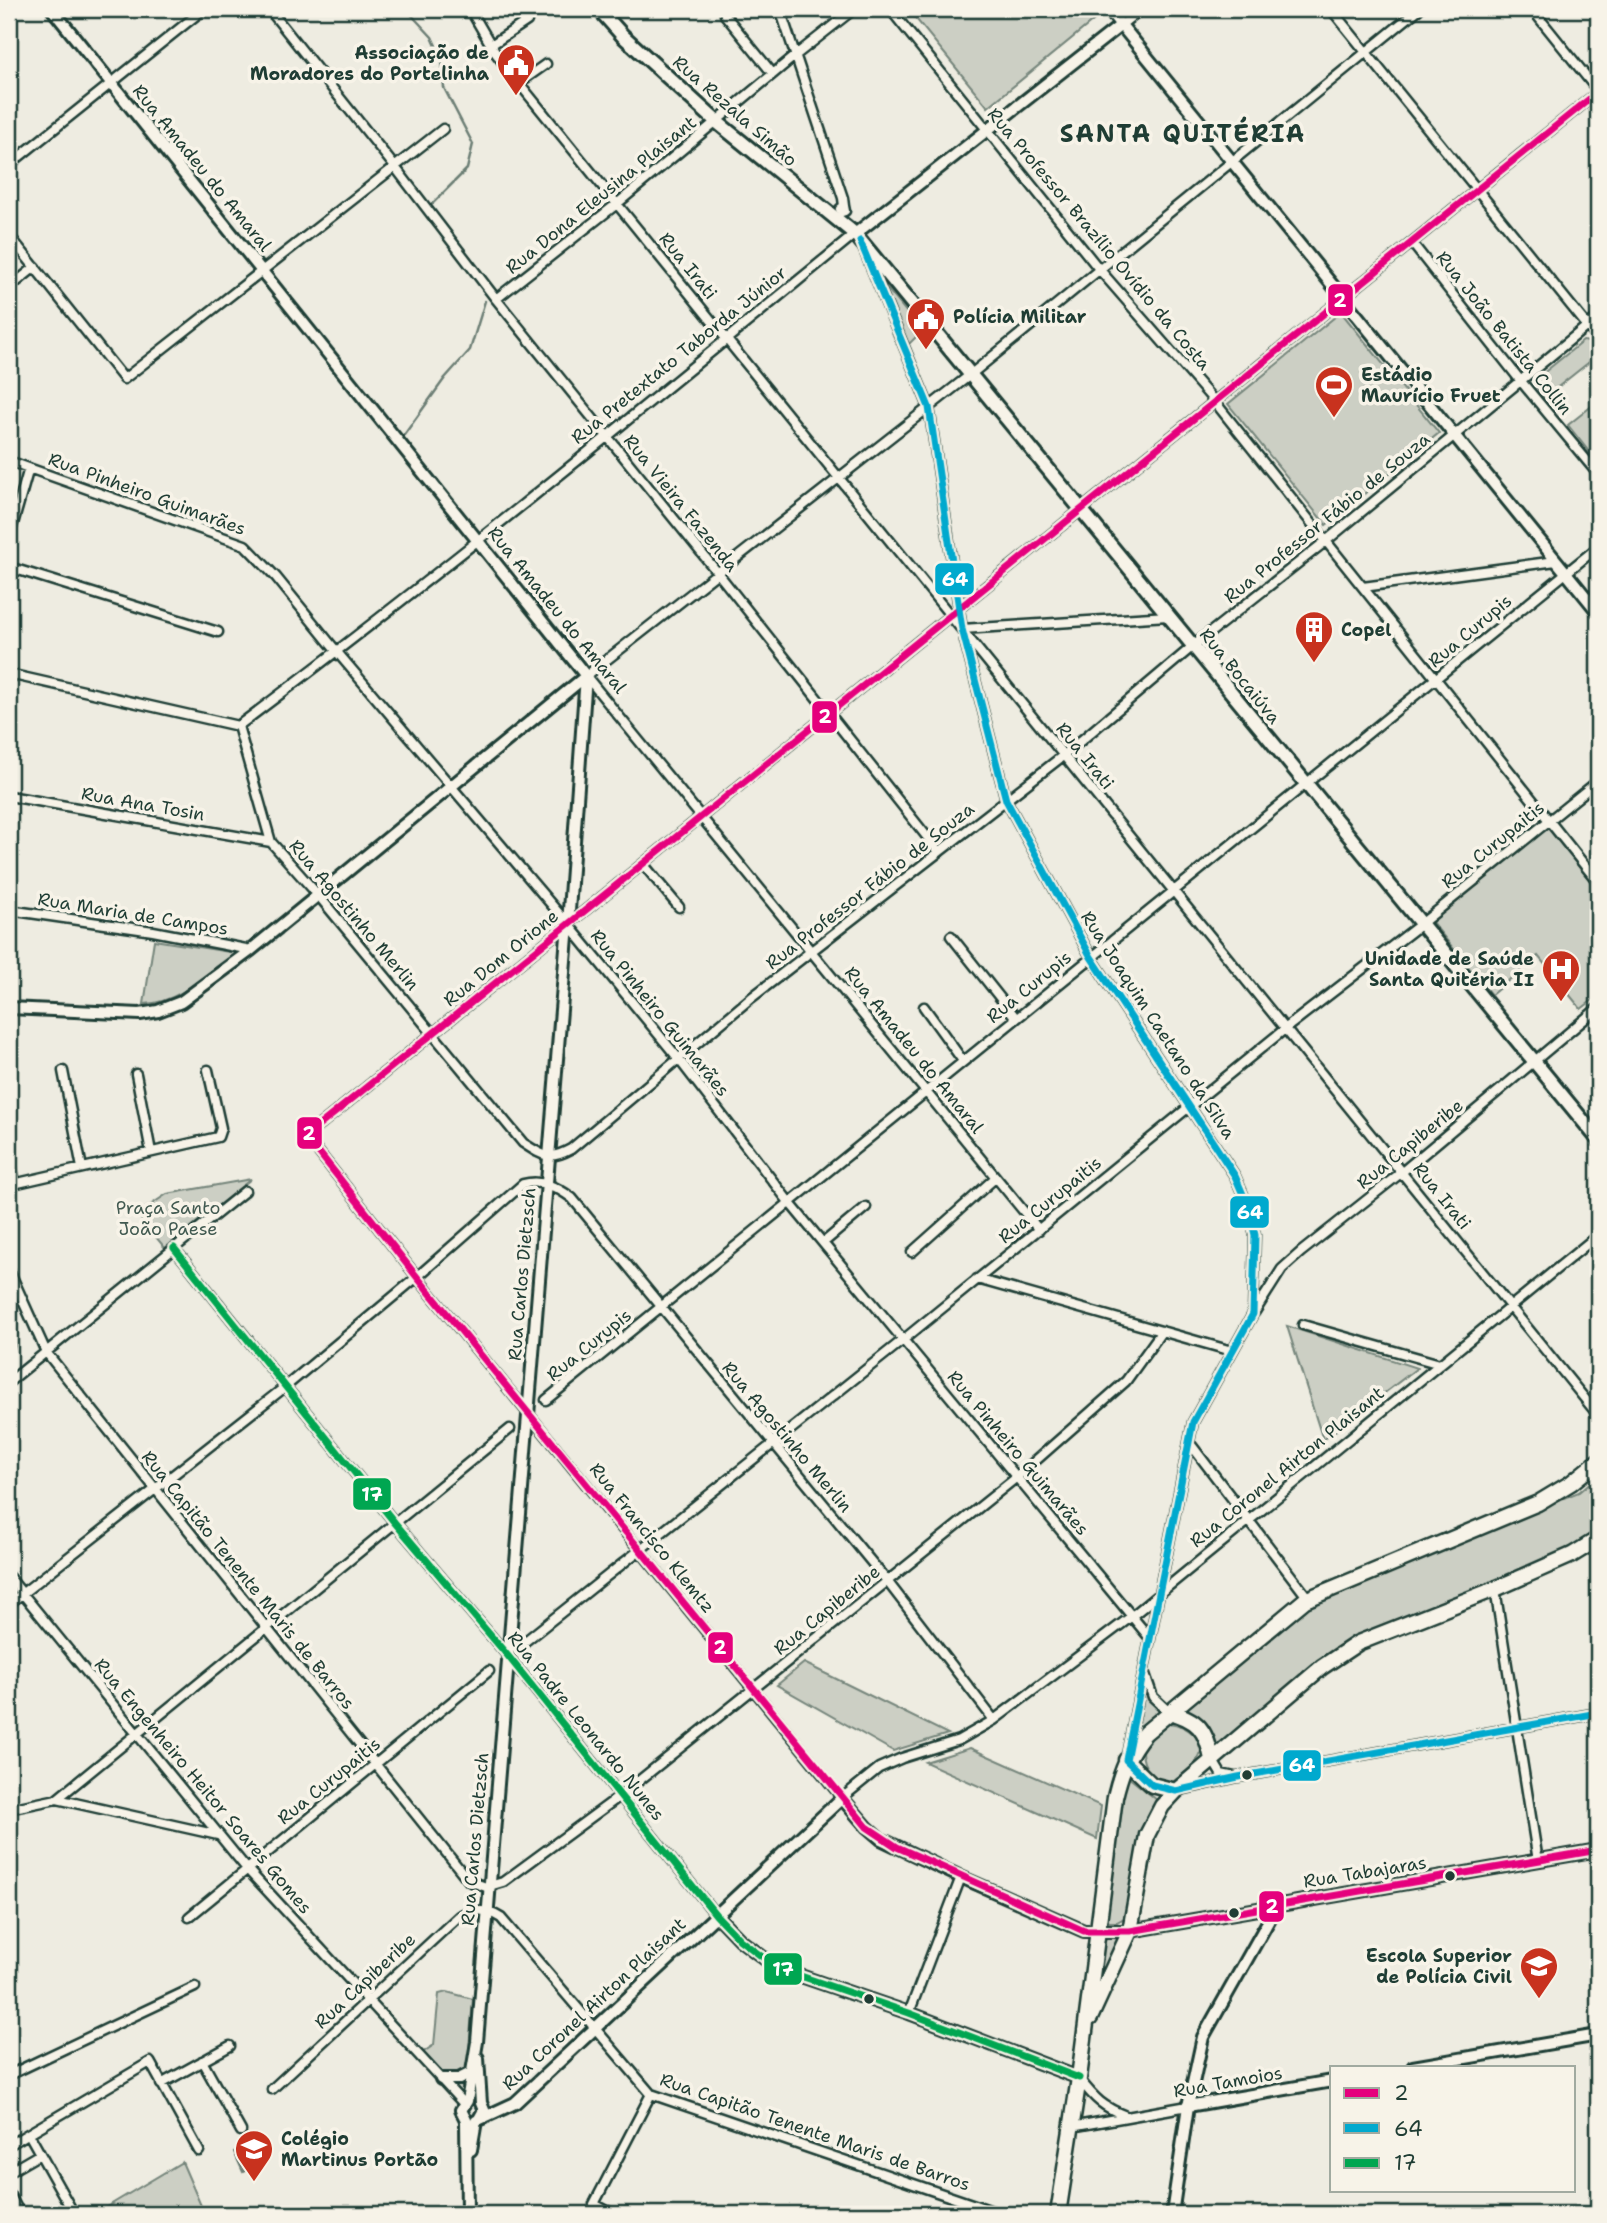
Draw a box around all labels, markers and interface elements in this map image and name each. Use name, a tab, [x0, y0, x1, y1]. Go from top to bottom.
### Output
place label: Associação de Moradores do Portelinha	[250, 41, 490, 86]
public building icon: Associação de Moradores do Portelinha	[495, 42, 537, 97]
street label: Rua Rezala Simão	[668, 50, 802, 172]
street label: Rua Amadeu do Amaral	[127, 80, 277, 257]
street label: Rua Professor Brazílio Ovídio da Costa	[982, 103, 1216, 375]
street label: Rua Dona Eleusina Plaisant	[501, 110, 701, 279]
district label: SANTA QUITÉRIA	[1060, 116, 1306, 150]
street label: Rua Irati	[654, 227, 722, 305]
street label: Rua João Batista Collin	[1430, 246, 1578, 420]
street label: Rua Pretextato Taborda Júnior	[566, 261, 792, 449]
line badge: 2	[1327, 283, 1354, 317]
text: 2	[1333, 288, 1347, 313]
public building icon: Polícia Militar	[905, 296, 947, 351]
place label: Polícia Militar	[953, 305, 1087, 329]
place label: Estádio Maurício Fruet	[1361, 363, 1501, 408]
sports icon: Estádio Maurício Fruet	[1313, 364, 1355, 419]
street label: Rua Professor Fábio de Souza	[1219, 427, 1435, 609]
street label: Rua Vieira Fazenda	[618, 429, 744, 577]
street label: Rua Pinheiro Guimarães	[45, 447, 249, 541]
street label: Rua Amadeu do Amaral	[482, 522, 632, 699]
line badge: 64	[934, 562, 975, 596]
text: 64	[942, 567, 969, 592]
street label: Rua Curupis	[1423, 589, 1517, 673]
building icon: Copel	[1293, 609, 1335, 664]
place label: Copel	[1341, 618, 1391, 642]
street label: Rua Bocaiúva	[1194, 623, 1286, 729]
line badge: 2	[811, 700, 838, 734]
text: 2	[818, 704, 832, 729]
street label: Rua Irati	[1051, 717, 1119, 795]
street label: Rua Ana Tosin	[79, 781, 207, 827]
street label: Rua Curupaitis	[1436, 796, 1550, 894]
street label: Rua Professor Fábio de Souza	[761, 797, 979, 975]
street label: Rua Agostinho Merlin	[284, 834, 424, 996]
street label: Rua Maria de Campos	[36, 887, 230, 941]
street label: Rua Dom Orione	[439, 904, 563, 1012]
street label: Rua Joaquim Caetano da Silva	[1075, 906, 1241, 1144]
street label: Rua Pinheiro Guimarães	[585, 924, 735, 1102]
street label: Rua Curupis	[982, 945, 1076, 1029]
place label: Unidade de Saúde Santa Quitéria II	[1365, 947, 1534, 992]
hospital icon: Unidade de Saúde Santa Quitéria II	[1540, 948, 1582, 1003]
street label: Rua Amadeu do Amaral	[839, 962, 989, 1139]
street label: Rua Capiberibe	[1352, 1094, 1468, 1194]
line badge: 2	[296, 1116, 323, 1150]
text: 2	[302, 1121, 316, 1146]
street label: Rua Curupaitis	[993, 1151, 1107, 1249]
street label: Rua Irati	[1408, 1157, 1476, 1235]
street label: Rua Carlos Dietzsch	[502, 1186, 542, 1362]
line badge: 64	[1229, 1195, 1270, 1229]
park label: Praça Santo João Paese	[116, 1196, 220, 1241]
text: 64	[1237, 1200, 1264, 1225]
street label: Rua Curupis	[542, 1303, 636, 1387]
street label: Rua Agostinho Merlin	[717, 1356, 857, 1518]
street label: Rua Pinheiro Guimarães	[942, 1365, 1094, 1541]
street label: Rua Coronel Airton Plaisant	[1185, 1381, 1389, 1553]
street label: Rua Capitão Tenente Maris de Barros	[136, 1446, 360, 1714]
street label: Rua Francisco Klemtz	[584, 1458, 720, 1618]
line badge: 17	[352, 1477, 392, 1511]
text: 17	[361, 1482, 383, 1507]
street label: Rua Capiberibe	[769, 1560, 885, 1660]
street label: Rua Padre Leonardo Nunes	[502, 1626, 670, 1826]
line badge: 2	[707, 1631, 734, 1664]
text: 2	[713, 1635, 727, 1660]
street label: Rua Engenheiro Heitor Soares Gomes	[89, 1653, 317, 1919]
street label: Rua Curupaitis	[272, 1732, 386, 1830]
line badge: 64	[1282, 1749, 1322, 1782]
street label: Rua Carlos Dietzsch	[455, 1751, 495, 1927]
text: 64	[1289, 1753, 1316, 1778]
unlabelled marker	[1240, 1768, 1254, 1782]
street label: Rua Tabajaras	[1302, 1850, 1428, 1894]
unlabelled marker	[1443, 1869, 1457, 1883]
line badge: 2	[1258, 1890, 1285, 1923]
text: 2	[1265, 1894, 1279, 1919]
unlabelled marker	[1227, 1906, 1241, 1920]
street label: Rua Coronel Airton Plaisant	[497, 1912, 691, 2096]
street label: Rua Capiberibe	[309, 1928, 421, 2034]
place label: Escola Superior de Polícia Civil	[1366, 1944, 1512, 1989]
school or university icon: Escola Superior de Polícia Civil	[1518, 1945, 1560, 2000]
line badge: 17	[763, 1952, 803, 1986]
text: 17	[772, 1957, 794, 1982]
unlabelled marker	[862, 1992, 876, 2006]
street label: Rua Tamoios	[1172, 2061, 1284, 2103]
legend	[1330, 2066, 1576, 2192]
street label: Rua Capitão Tenente Maris de Barros	[657, 2068, 973, 2196]
text: 2	[1394, 2079, 1409, 2107]
text: 64	[1394, 2115, 1423, 2143]
place label: Colégio Martinus Portão	[281, 2127, 438, 2172]
school or university icon: Colégio Martinus Portão	[233, 2128, 275, 2183]
text: 17	[1394, 2149, 1416, 2177]

